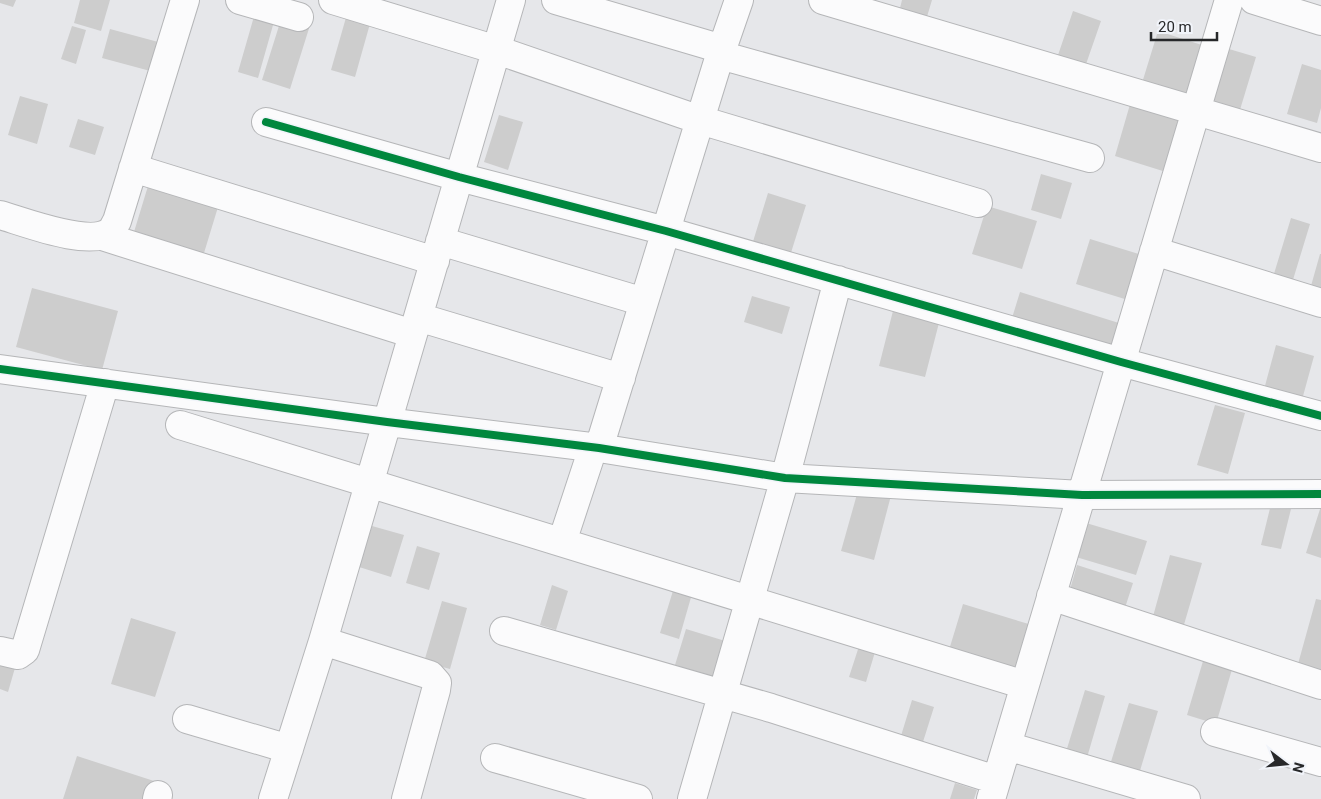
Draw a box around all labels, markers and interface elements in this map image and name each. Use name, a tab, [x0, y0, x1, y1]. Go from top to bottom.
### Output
scale bar	[1151, 10, 1217, 42]
text: 20 m	[1158, 18, 1192, 36]
north arrow	[1261, 739, 1311, 789]
text: N	[1289, 761, 1308, 775]

